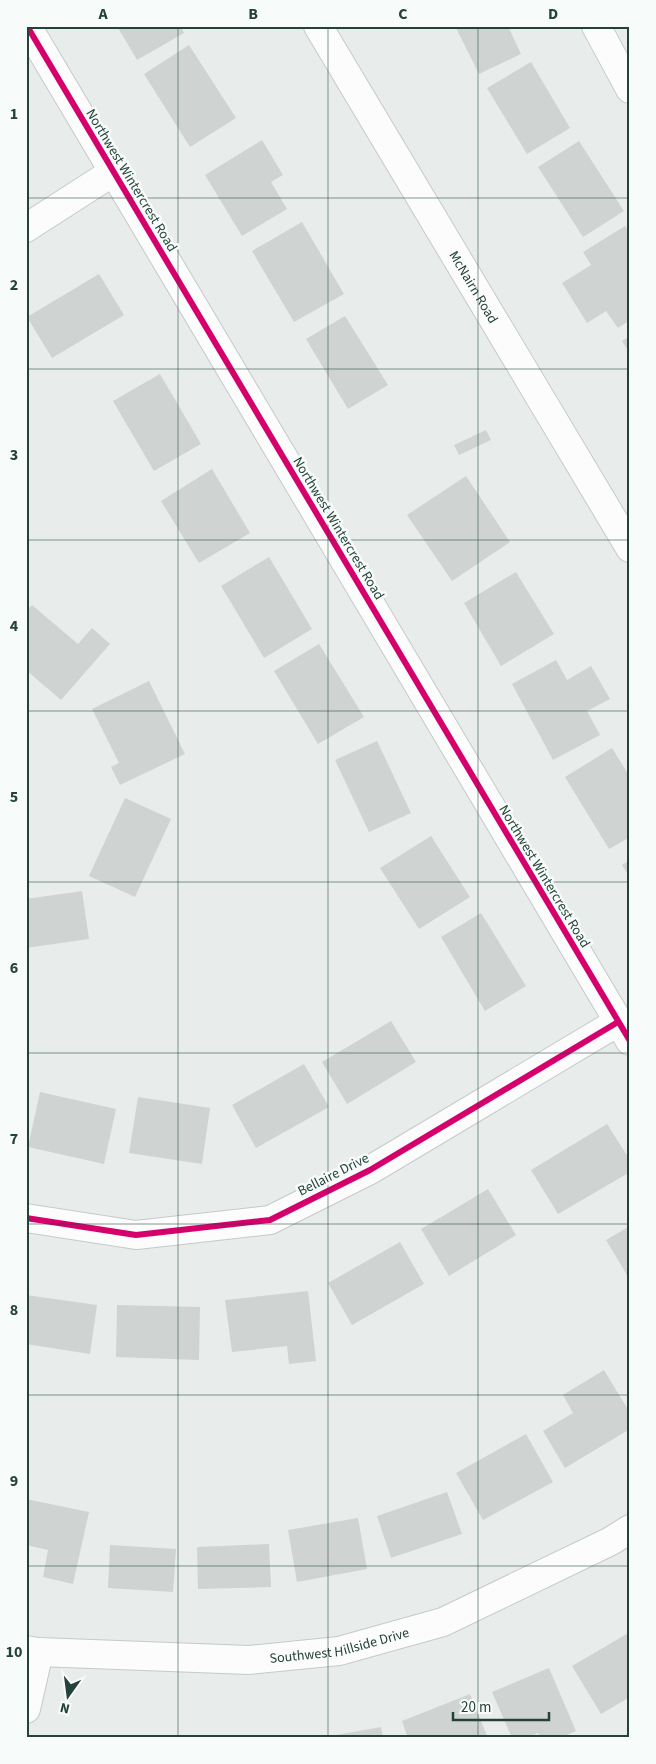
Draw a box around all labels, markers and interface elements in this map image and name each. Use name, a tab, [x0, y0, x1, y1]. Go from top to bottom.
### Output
text: A	[97, 3, 108, 25]
text: B	[248, 3, 258, 25]
text: C	[398, 3, 408, 25]
text: D	[548, 3, 558, 25]
text: 1	[10, 103, 18, 125]
street label: Northwest Wintercrest Road	[80, 105, 182, 256]
street label: McNairn Road	[444, 247, 503, 328]
text: 2	[10, 274, 18, 296]
text: 3	[10, 444, 18, 466]
street label: Northwest Wintercrest Road	[287, 453, 389, 604]
text: 4	[10, 615, 19, 637]
text: 5	[10, 786, 18, 808]
street label: Northwest Wintercrest Road	[493, 801, 595, 952]
text: 6	[10, 957, 18, 979]
text: 7	[10, 1128, 18, 1150]
street label: Bellaire Drive	[294, 1148, 373, 1201]
text: 8	[10, 1299, 18, 1321]
text: 9	[10, 1470, 18, 1492]
street label: Southwest Hillside Drive	[269, 1623, 412, 1669]
text: 10	[6, 1641, 22, 1663]
north arrow	[42, 1672, 92, 1722]
scale bar	[453, 1689, 550, 1721]
text: N	[58, 1697, 72, 1718]
text: 20 m	[461, 1697, 491, 1718]

